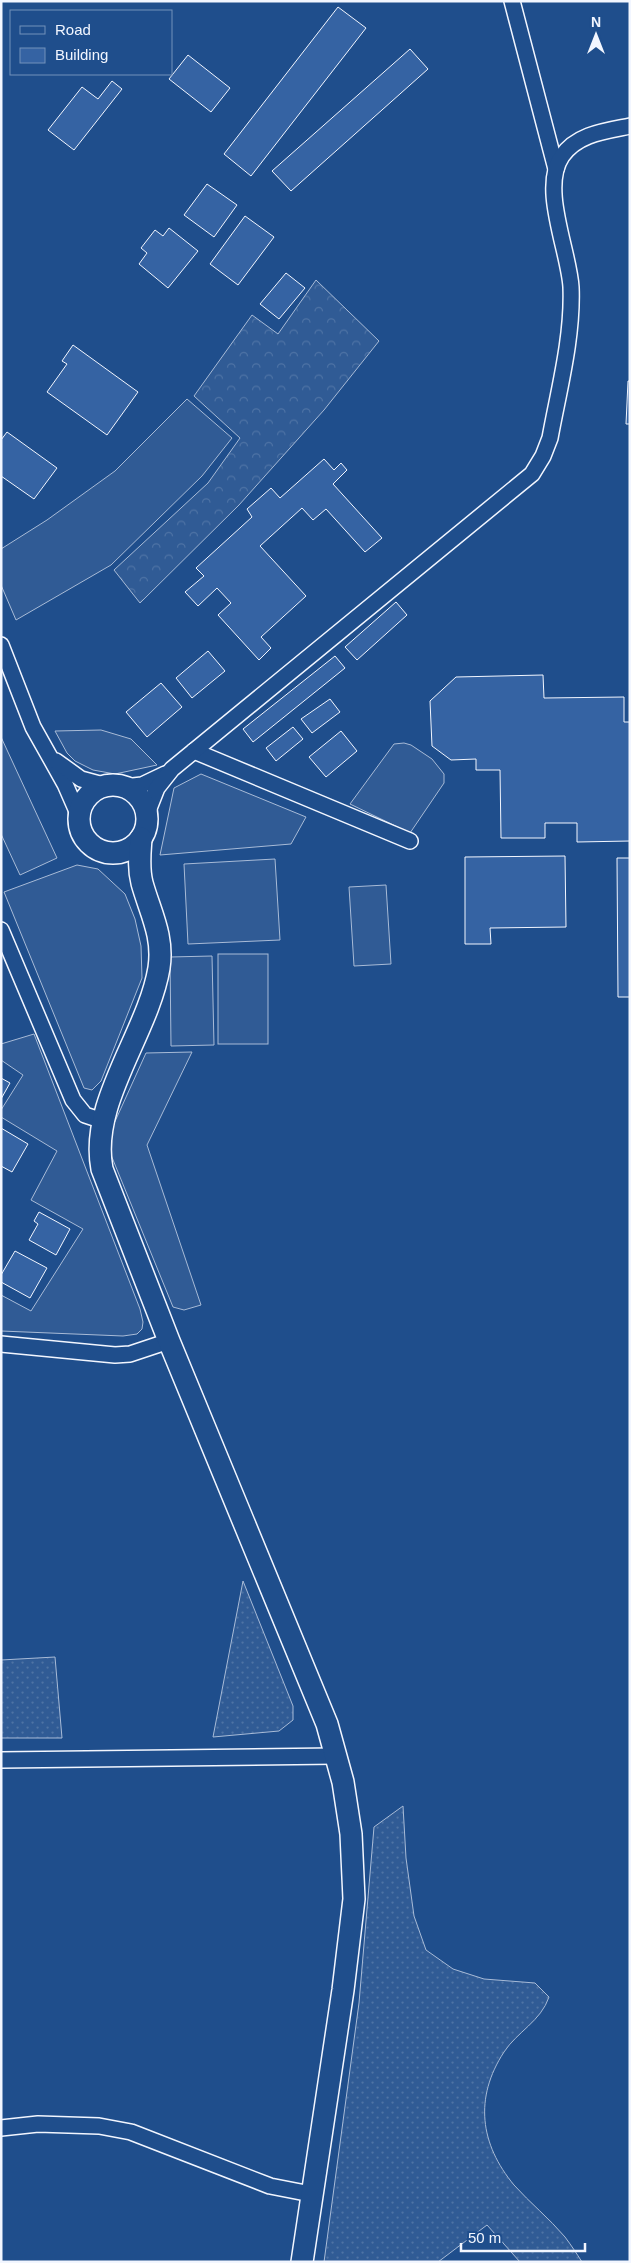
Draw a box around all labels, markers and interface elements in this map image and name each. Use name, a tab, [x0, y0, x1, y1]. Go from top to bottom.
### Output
legend	[10, 10, 172, 75]
north arrow	[571, 10, 621, 60]
text: N	[591, 14, 601, 30]
text: Road	[55, 21, 91, 38]
text: Building	[55, 46, 108, 63]
scale bar	[461, 2220, 585, 2252]
text: 50 m	[468, 2229, 501, 2246]

